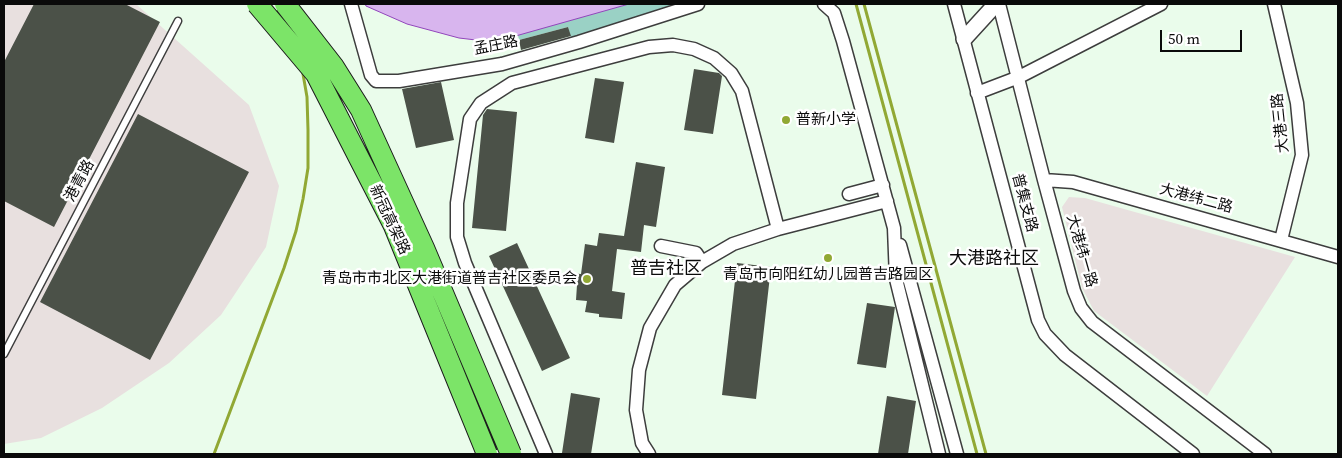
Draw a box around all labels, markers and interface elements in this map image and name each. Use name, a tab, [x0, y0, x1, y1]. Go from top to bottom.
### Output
scale bar	[1162, 20, 1244, 52]
text: 50 m	[1168, 28, 1200, 49]
street label: 孟庄路	[472, 33, 520, 59]
street label: 大港三路	[1269, 92, 1293, 154]
place label: 普新小学	[796, 111, 856, 129]
marker: 普新小学	[780, 114, 792, 126]
street label: 港青路	[61, 157, 99, 205]
street label: 普集支路	[1008, 172, 1040, 234]
street label: 大港纬二路	[1157, 181, 1235, 217]
street label: 新冠高架路	[365, 182, 413, 258]
street label: 大港纬一路	[1062, 212, 1100, 290]
district label: 大港路社区	[949, 248, 1039, 270]
marker: 青岛市向阳红幼儿园普吉路园区	[822, 252, 834, 264]
district label: 普吉社区	[630, 258, 702, 280]
place label: 青岛市向阳红幼儿园普吉路园区	[723, 266, 933, 284]
place label: 青岛市市北区大港街道普吉社区委员会	[322, 270, 577, 288]
marker: 青岛市市北区大港街道普吉社区委员会	[581, 273, 593, 285]

